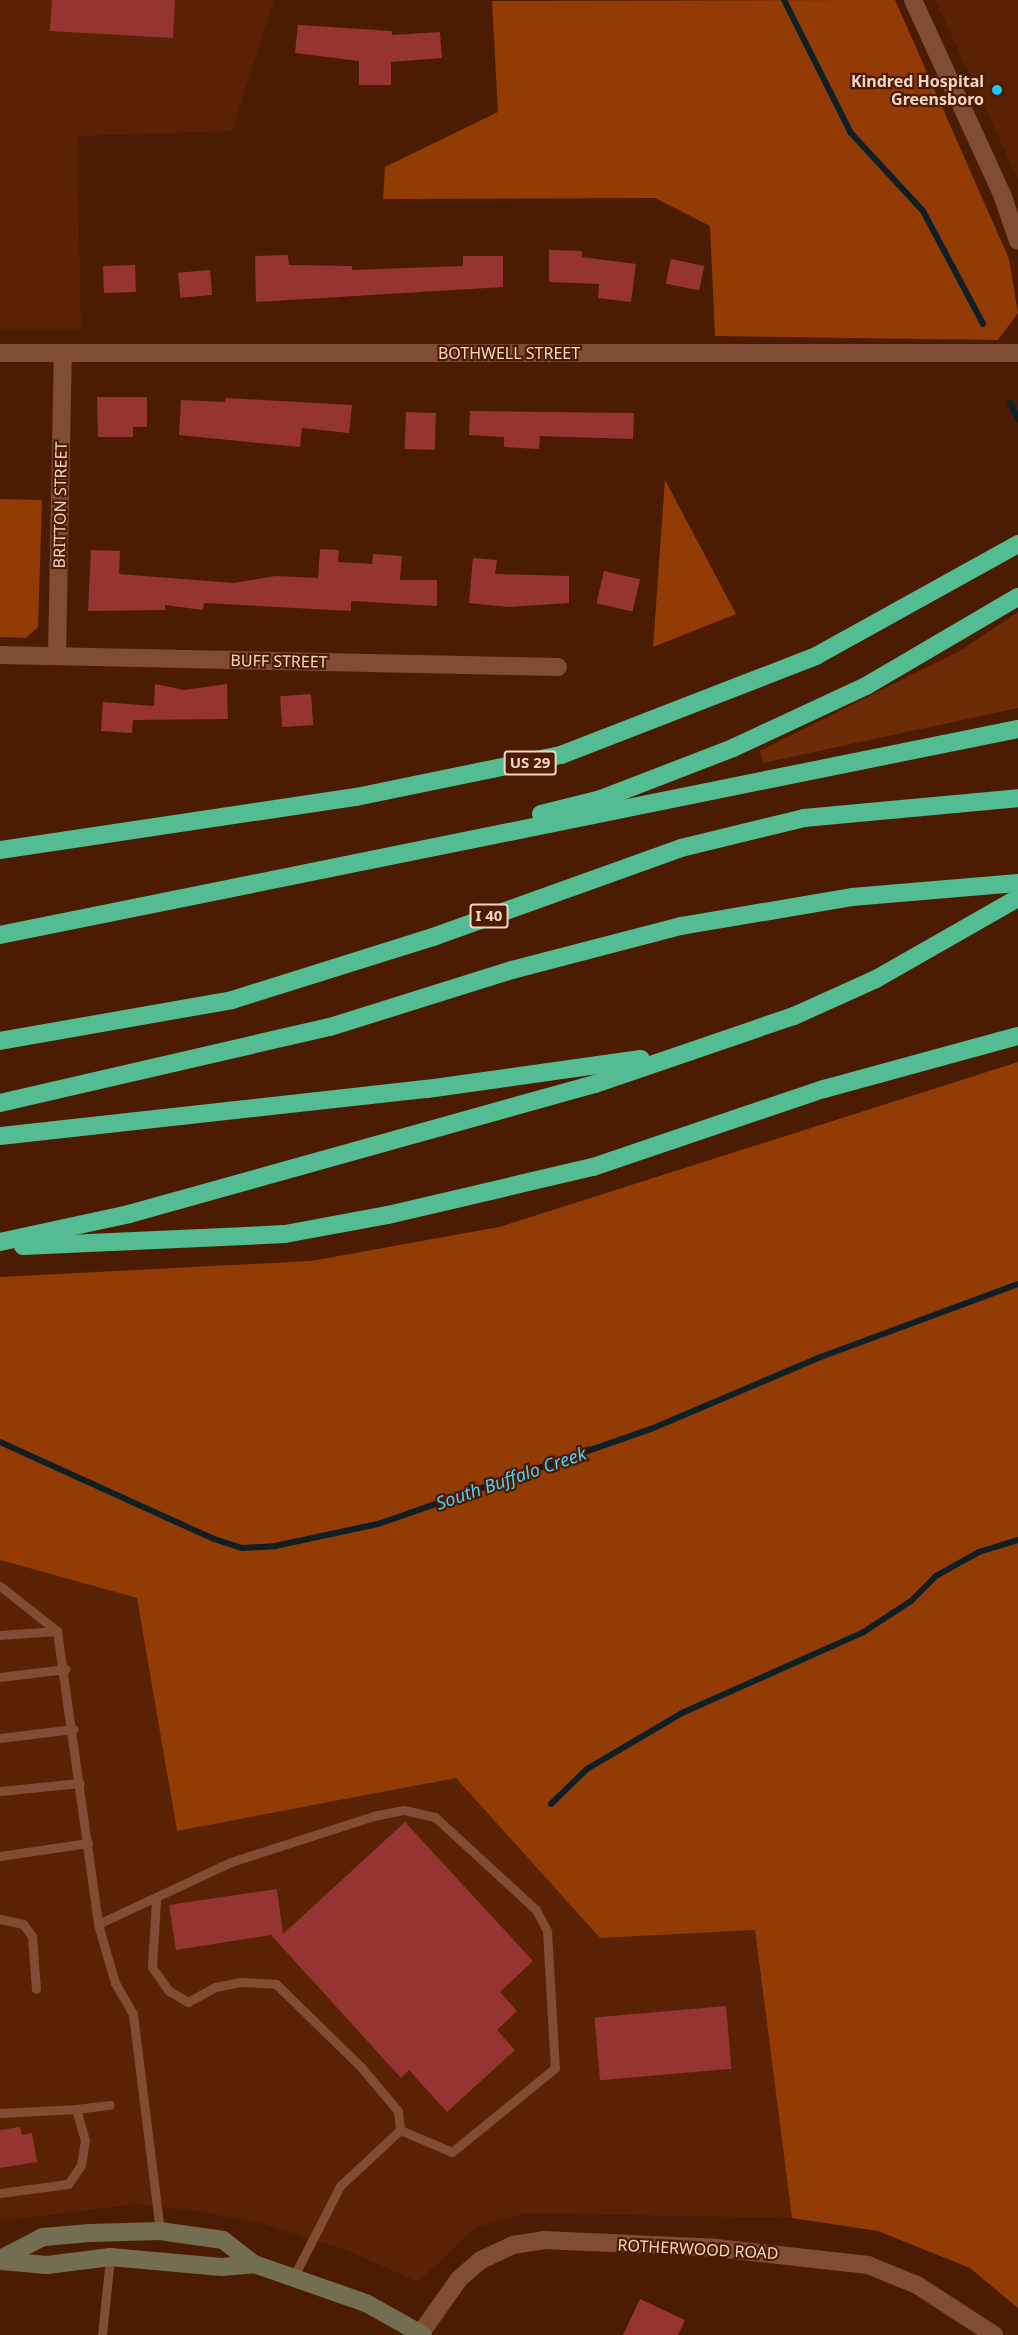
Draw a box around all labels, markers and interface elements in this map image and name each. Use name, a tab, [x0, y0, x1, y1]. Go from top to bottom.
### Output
place label: Kindred Hospital Greensboro	[851, 71, 984, 109]
marker: Kindred Hospital Greensboro	[988, 81, 1006, 99]
street label: BOTHWELL STREET	[438, 343, 580, 363]
street label: BRITTON STREET	[49, 441, 71, 569]
street label: BUFF STREET	[230, 651, 328, 671]
road number: US 29	[503, 751, 557, 775]
road number: I 40	[470, 904, 508, 928]
water label: South Buffalo Creek	[433, 1442, 589, 1514]
street label: ROTHERWOOD ROAD	[617, 2235, 779, 2263]

